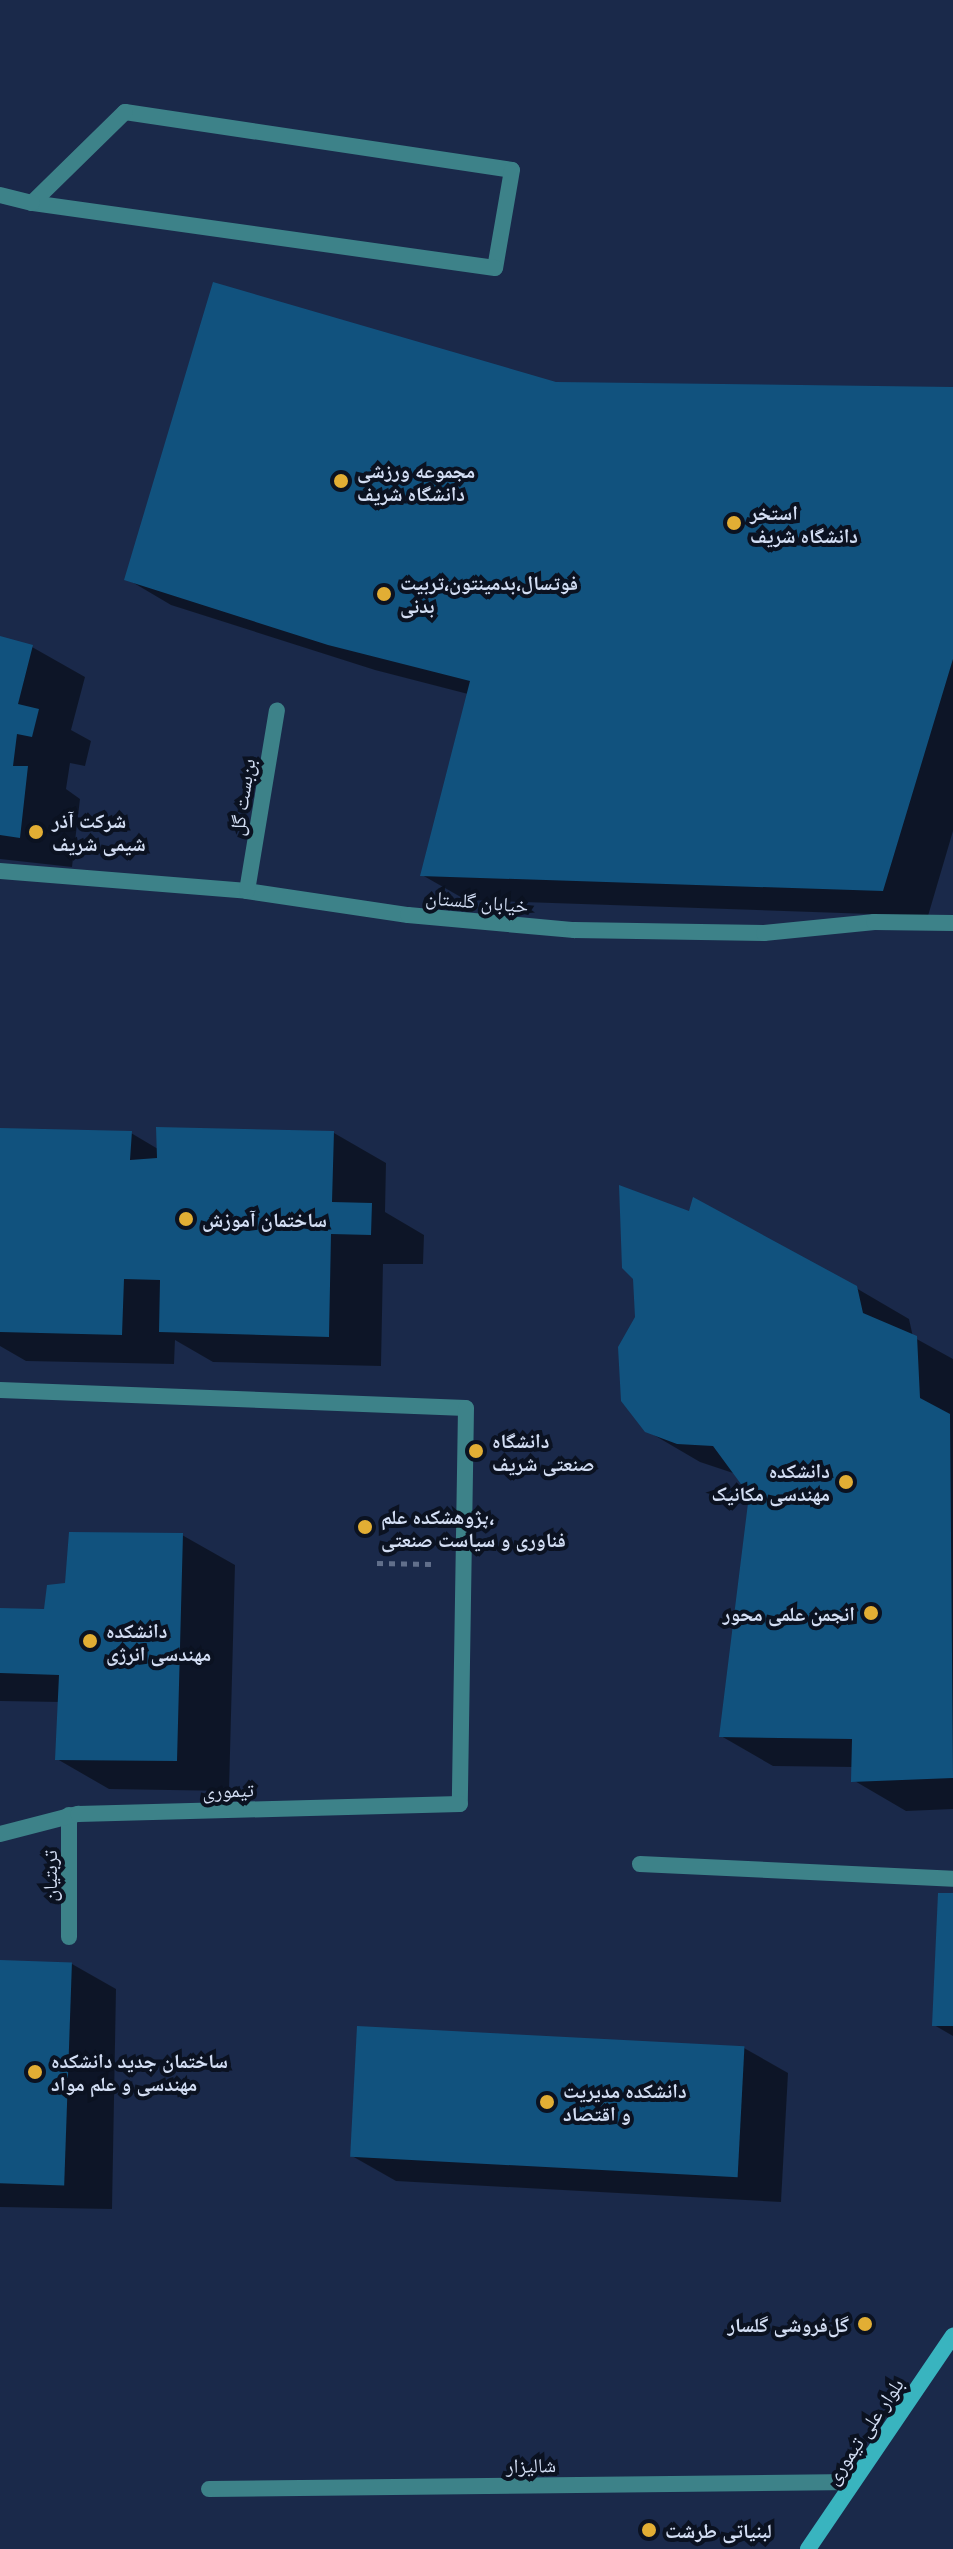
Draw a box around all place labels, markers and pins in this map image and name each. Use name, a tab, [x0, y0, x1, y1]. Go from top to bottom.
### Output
place label: مجموعه ورزشی دانشگاه شریف	[357, 458, 475, 505]
marker: مجموعه ورزشی دانشگاه شریف	[332, 472, 350, 490]
place label: استخر دانشگاه شریف	[750, 500, 858, 547]
marker: استخر دانشگاه شریف	[725, 514, 743, 532]
place label: فوتسال،بدمینتون،تربیت بدنی	[400, 570, 578, 617]
marker: فوتسال،بدمینتون،تربیت بدنی	[375, 585, 393, 603]
place label: شرکت آذر شیمی شریف	[52, 808, 146, 855]
marker: شرکت آذر شیمی شریف	[27, 823, 45, 841]
place label: ساختمان آموزش	[202, 1207, 327, 1231]
marker: ساختمان آموزش	[177, 1210, 195, 1228]
place label: دانشگاه صنعتی شریف	[492, 1428, 594, 1475]
marker: دانشگاه صنعتی شریف	[467, 1442, 485, 1460]
place label: دانشکده مهندسی مکانیک	[711, 1458, 830, 1505]
marker: دانشکده مهندسی مکانیک	[837, 1473, 855, 1491]
place label: پژوهشکده علم، فناوری و سیاست صنعتی	[381, 1504, 566, 1551]
marker: پژوهشکده علم، فناوری و سیاست صنعتی	[356, 1518, 374, 1536]
place label: انجمن علمی محور	[723, 1601, 855, 1625]
marker: انجمن علمی محور	[862, 1604, 880, 1622]
place label: دانشکده مهندسی انرژی	[106, 1618, 211, 1665]
marker: دانشکده مهندسی انرژی	[81, 1632, 99, 1650]
place label: ساختمان جدید دانشکده مهندسی و علم مواد	[51, 2048, 228, 2095]
marker: ساختمان جدید دانشکده مهندسی و علم مواد	[26, 2063, 44, 2081]
place label: دانشکده مدیریت و اقتصاد	[563, 2078, 687, 2125]
marker: دانشکده مدیریت و اقتصاد	[538, 2093, 556, 2111]
place label: گل‌فروشی گلسار	[727, 2312, 849, 2336]
marker: گل‌فروشی گلسار	[856, 2315, 874, 2333]
place label: لبنیاتی طرشت	[665, 2518, 772, 2542]
marker: لبنیاتی طرشت	[640, 2521, 658, 2539]

